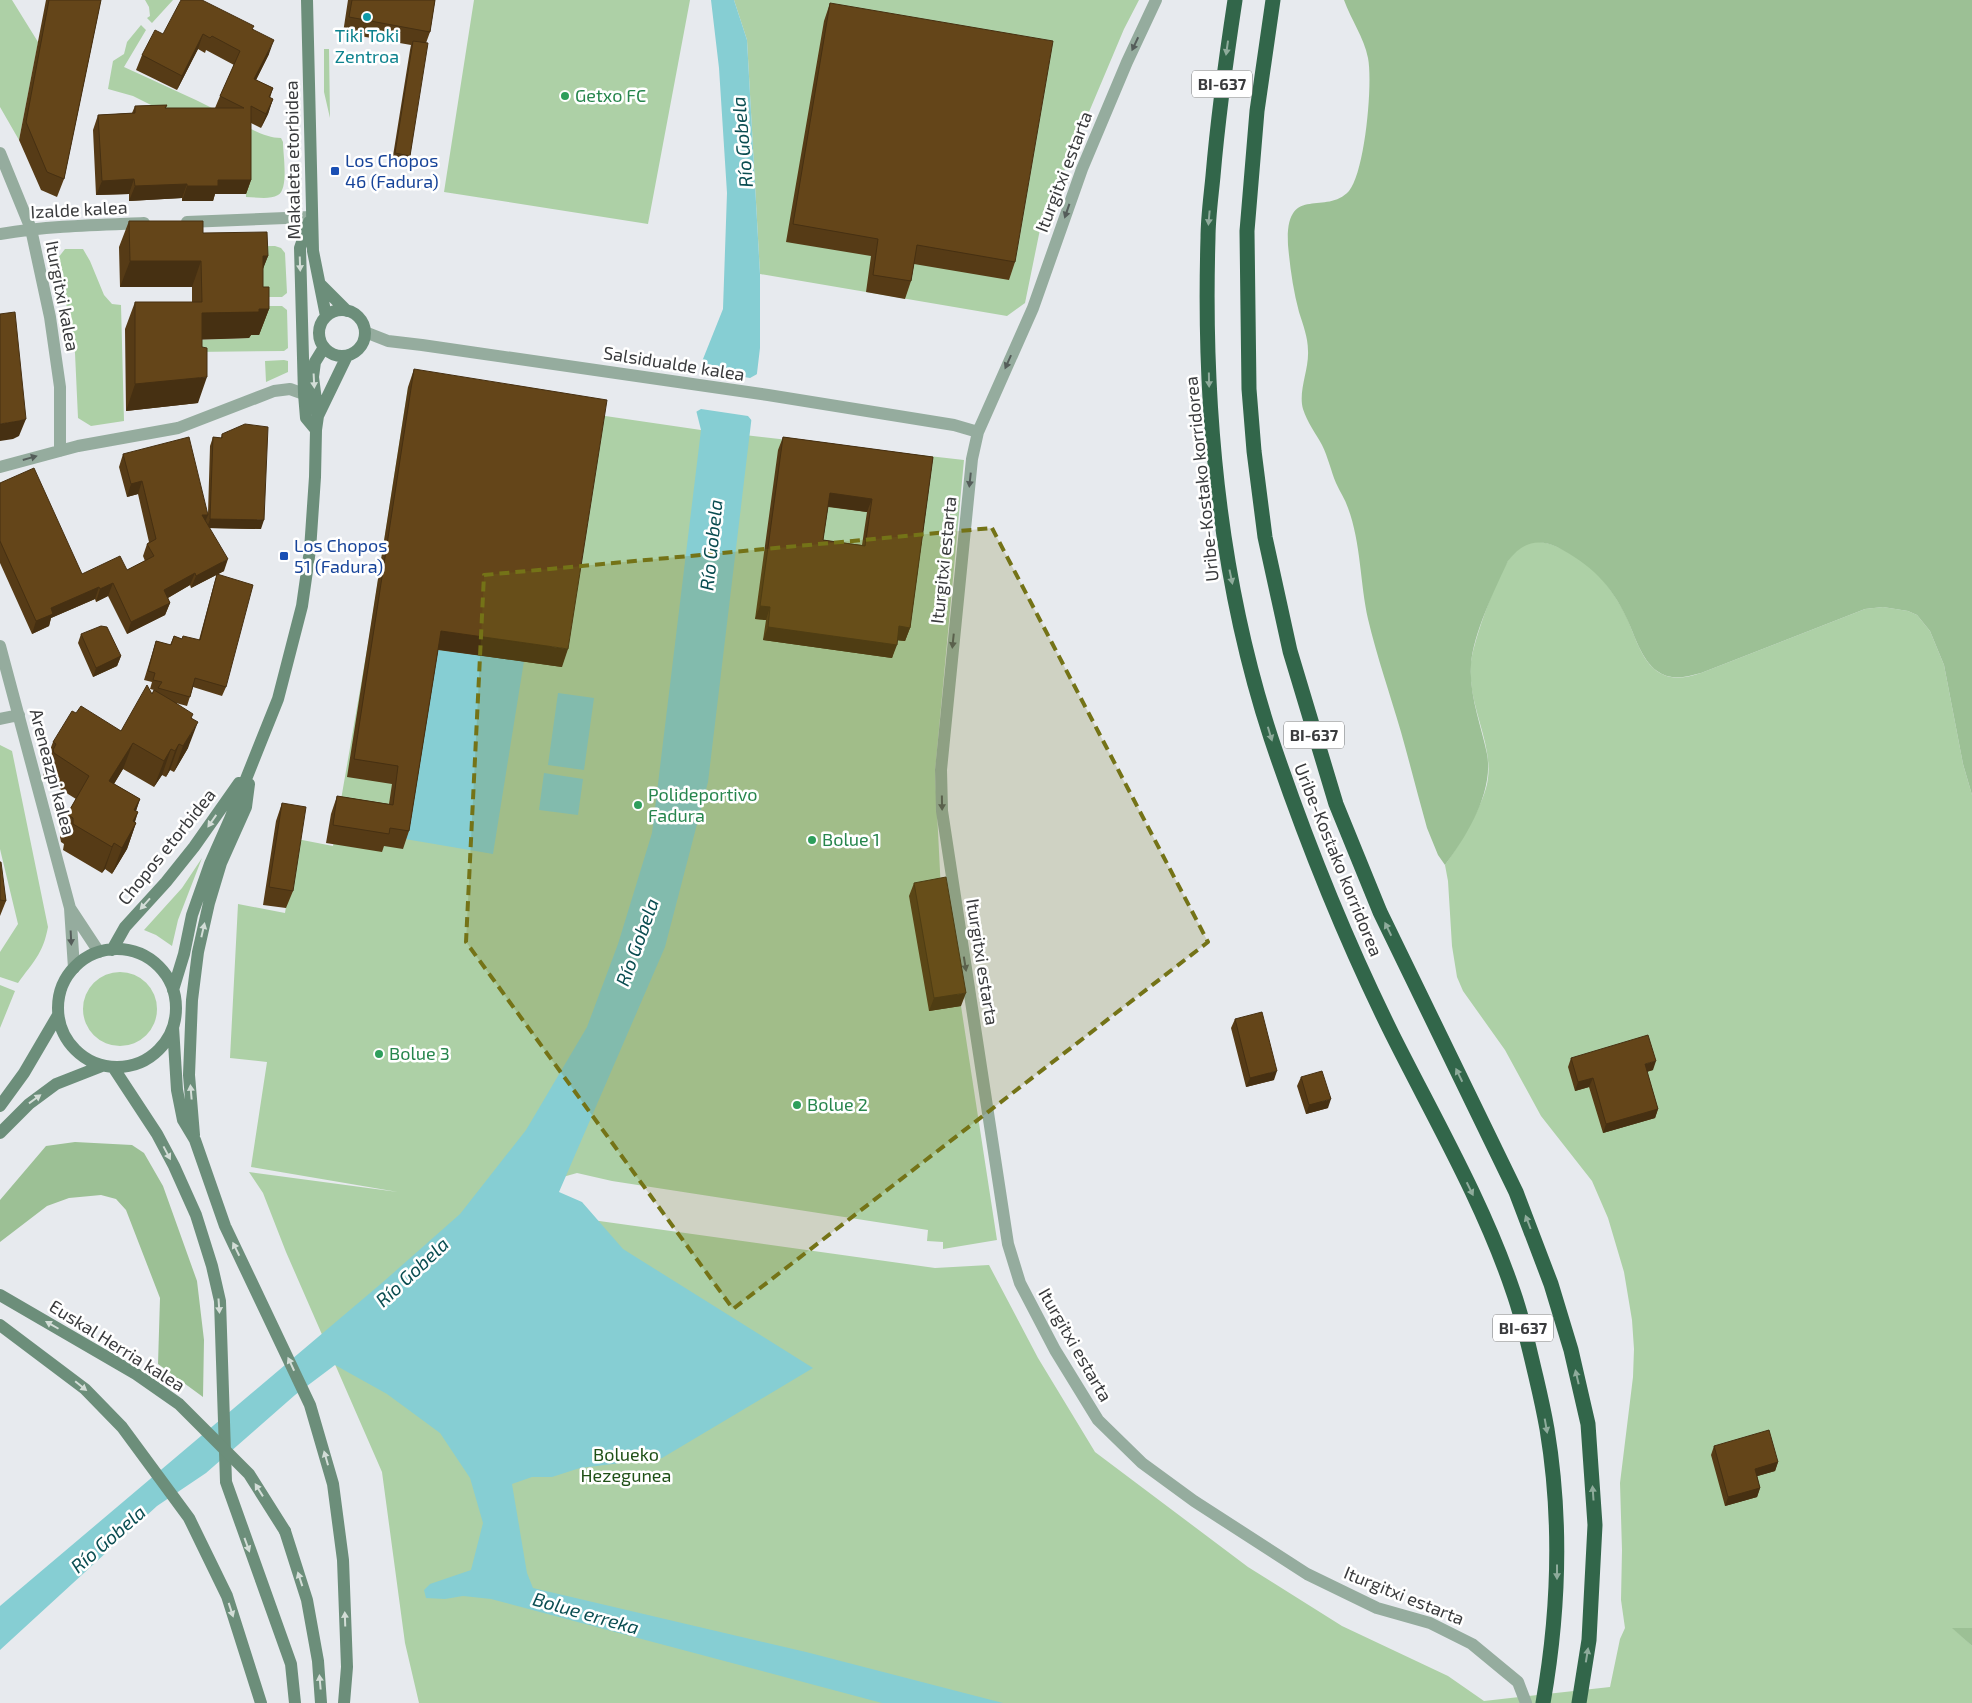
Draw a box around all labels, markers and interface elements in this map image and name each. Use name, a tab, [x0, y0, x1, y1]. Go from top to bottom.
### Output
marker: Tiki Toki Zentroa	[361, 11, 373, 23]
place label: Tiki Toki Zentroa	[335, 24, 399, 67]
one-way arrow	[1131, 37, 1139, 51]
one-way arrow	[1223, 41, 1231, 57]
road number: BI-637	[1192, 70, 1252, 98]
street label: Makaleta etorbidea	[280, 80, 304, 240]
place label: Getxo FC	[575, 84, 646, 106]
marker: Getxo FC	[559, 90, 571, 102]
water label: Río Gobela	[726, 95, 757, 189]
street label: Iturgitxi estarta	[1030, 108, 1096, 235]
place label: Los Chopos 46 (Fadura)	[345, 149, 439, 192]
marker: Los Chopos 46 (Fadura)	[329, 165, 341, 177]
street label: Izalde kalea	[30, 195, 128, 223]
one-way arrow	[1063, 204, 1071, 219]
one-way arrow	[1205, 210, 1213, 226]
street label: Iturgitxi kalea	[41, 239, 84, 353]
one-way arrow	[297, 256, 305, 272]
street label: Salsidualde kalea	[602, 341, 746, 385]
one-way arrow	[1004, 355, 1012, 369]
one-way arrow	[311, 373, 319, 389]
one-way arrow	[1205, 373, 1213, 389]
street label: Uribe-Kostako korridorea	[1179, 375, 1223, 583]
one-way arrow	[22, 454, 37, 462]
one-way arrow	[966, 472, 974, 488]
street label: Iturgitxi estarta	[925, 495, 961, 625]
water label: Río Gobela	[694, 498, 727, 592]
place label: Los Chopos 51 (Fadura)	[294, 534, 387, 577]
marker: Los Chopos 51 (Fadura)	[278, 550, 290, 562]
one-way arrow	[1227, 569, 1235, 584]
one-way arrow	[949, 634, 957, 650]
street label: Areneazpi kalea	[26, 706, 80, 837]
road number: BI-637	[1284, 722, 1344, 748]
one-way arrow	[1267, 727, 1275, 742]
street label: Uribe-Kostako korridorea	[1290, 760, 1388, 959]
place label: Polideportivo Fadura	[648, 783, 757, 826]
street label: Chopos etorbidea	[113, 784, 220, 909]
one-way arrow	[938, 796, 946, 812]
marker: Polideportivo Fadura	[632, 799, 644, 811]
one-way arrow	[207, 814, 217, 827]
place label: Bolue 1	[822, 828, 880, 850]
marker: Bolue 1	[806, 834, 818, 846]
water label: Río Gobela	[610, 895, 663, 989]
street label: Iturgitxi estarta	[962, 897, 1004, 1027]
one-way arrow	[139, 898, 151, 910]
one-way arrow	[1384, 922, 1392, 936]
one-way arrow	[199, 923, 207, 938]
one-way arrow	[68, 930, 76, 946]
one-way arrow	[961, 956, 969, 972]
place label: Bolue 3	[389, 1042, 450, 1064]
marker: Bolue 3	[373, 1048, 385, 1060]
one-way arrow	[1455, 1068, 1463, 1082]
one-way arrow	[186, 1083, 194, 1099]
place label: Bolue 2	[807, 1093, 868, 1115]
one-way arrow	[29, 1094, 42, 1104]
marker: Bolue 2	[791, 1099, 803, 1111]
one-way arrow	[163, 1145, 171, 1160]
one-way arrow	[1466, 1182, 1474, 1196]
one-way arrow	[1524, 1214, 1532, 1229]
water label: Río Gobela	[370, 1232, 453, 1311]
one-way arrow	[232, 1242, 240, 1256]
street label: Iturgitxi estarta	[1034, 1284, 1117, 1405]
street label: Euskal Herria kalea	[46, 1295, 189, 1396]
one-way arrow	[216, 1298, 224, 1314]
road number: BI-637	[1493, 1315, 1553, 1342]
one-way arrow	[45, 1320, 59, 1329]
one-way arrow	[287, 1357, 295, 1371]
one-way arrow	[1573, 1369, 1581, 1384]
one-way arrow	[74, 1380, 87, 1391]
one-way arrow	[1543, 1419, 1551, 1435]
park label: Bolueko Hezegunea	[581, 1443, 671, 1486]
one-way arrow	[321, 1450, 329, 1465]
one-way arrow	[254, 1483, 264, 1496]
one-way arrow	[1588, 1484, 1596, 1500]
water label: Río Gobela	[66, 1500, 150, 1577]
one-way arrow	[243, 1538, 251, 1553]
street label: Iturgitxi estarta	[1341, 1561, 1468, 1629]
one-way arrow	[1553, 1564, 1561, 1580]
one-way arrow	[296, 1571, 303, 1586]
water label: Bolue erreka	[530, 1586, 642, 1639]
one-way arrow	[228, 1603, 236, 1618]
one-way arrow	[341, 1610, 349, 1626]
one-way arrow	[1583, 1646, 1591, 1662]
one-way arrow	[315, 1673, 323, 1689]

